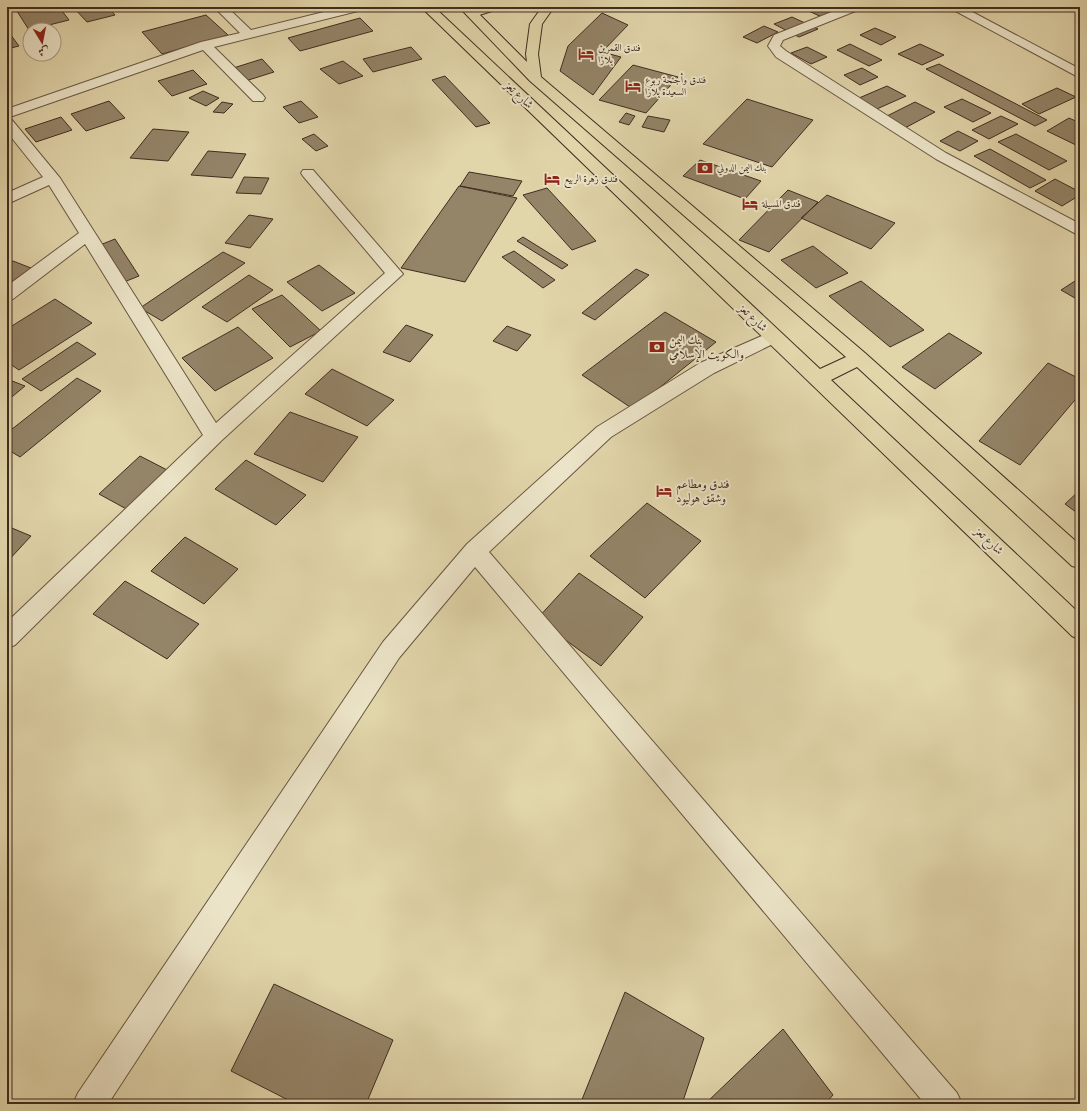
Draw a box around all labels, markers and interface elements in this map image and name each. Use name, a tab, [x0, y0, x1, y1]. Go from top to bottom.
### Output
north arrow	[22, 22, 62, 62]
place label: فندق القمرين بلازا	[598, 42, 641, 66]
text: ش	[37, 43, 50, 59]
hotel icon: فندق القمرين بلازا	[577, 45, 595, 63]
place label: فندق وأجنحة ربوع السعيدة بلازا	[645, 72, 706, 98]
street label: شارع تعز	[498, 76, 537, 115]
hotel icon: فندق وأجنحة ربوع السعيدة بلازا	[624, 77, 642, 95]
bank icon: بنك اليمن الدولي	[696, 159, 714, 177]
place label: بنك اليمن الدولي	[717, 162, 766, 176]
hotel icon: فندق زهرة الربيع	[543, 170, 561, 188]
place label: فندق زهرة الربيع	[564, 173, 618, 188]
hotel icon: فندق المسيلة	[741, 195, 759, 213]
place label: فندق المسيلة	[761, 198, 801, 210]
street label: شارع تعز	[732, 299, 771, 338]
place label: بنك اليمن والكويت الإسلامي	[669, 333, 744, 364]
bank icon: بنك اليمن والكويت الإسلامي	[648, 338, 666, 356]
place label: فندق ومطاعم وشقق هوليود	[676, 477, 730, 506]
hotel icon: فندق ومطاعم وشقق هوليود	[655, 482, 673, 500]
street label: شارع تعز	[968, 522, 1007, 561]

